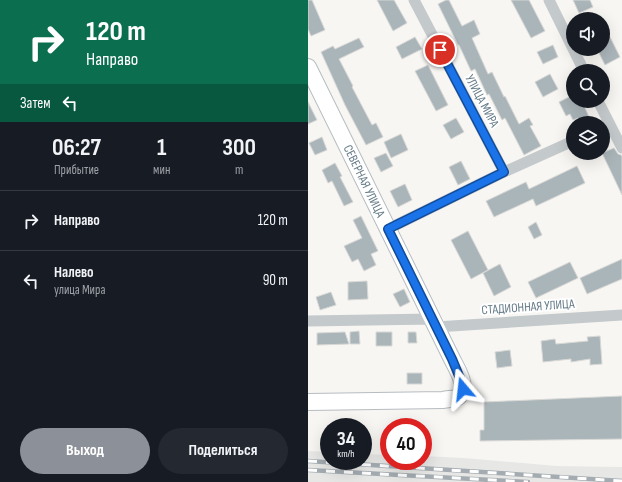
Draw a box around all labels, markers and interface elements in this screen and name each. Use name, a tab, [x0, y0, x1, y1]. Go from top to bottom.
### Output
map controls	[566, 12, 610, 160]
button: sound	[566, 12, 610, 56]
text: 120 m	[86, 15, 146, 48]
icon: right	[20, 16, 72, 68]
pin	[423, 33, 457, 67]
icon: arrive	[429, 39, 451, 61]
text: Направо	[86, 49, 138, 70]
button: search	[566, 64, 610, 108]
street label: УЛИЦА МИРА	[461, 72, 503, 130]
icon: left	[59, 92, 81, 114]
text: Затем	[20, 94, 51, 113]
button: layers	[566, 116, 610, 160]
text: 06:27	[52, 133, 101, 162]
text: 1	[157, 133, 166, 162]
text: 300	[222, 133, 256, 162]
street label: СЕВЕРНАЯ УЛИЦА	[340, 142, 389, 220]
text: Прибытие	[54, 162, 99, 178]
text: мин	[153, 162, 170, 178]
text: m	[235, 162, 243, 178]
icon: right	[20, 210, 42, 232]
text: Направо	[54, 211, 100, 230]
text: 120 m	[258, 211, 288, 230]
text: Налево	[54, 263, 94, 282]
icon: left	[20, 270, 42, 292]
text: 90 m	[263, 271, 288, 290]
text: улица Мира	[54, 282, 105, 298]
street label: СТАДИОННАЯ УЛИЦА	[481, 296, 575, 318]
position arrow	[442, 368, 484, 410]
speed limit sign: 40	[380, 418, 432, 470]
text: 34	[337, 427, 355, 451]
button: Выход	[20, 428, 150, 474]
button: Поделиться	[158, 428, 288, 474]
text: km/h	[337, 448, 355, 460]

